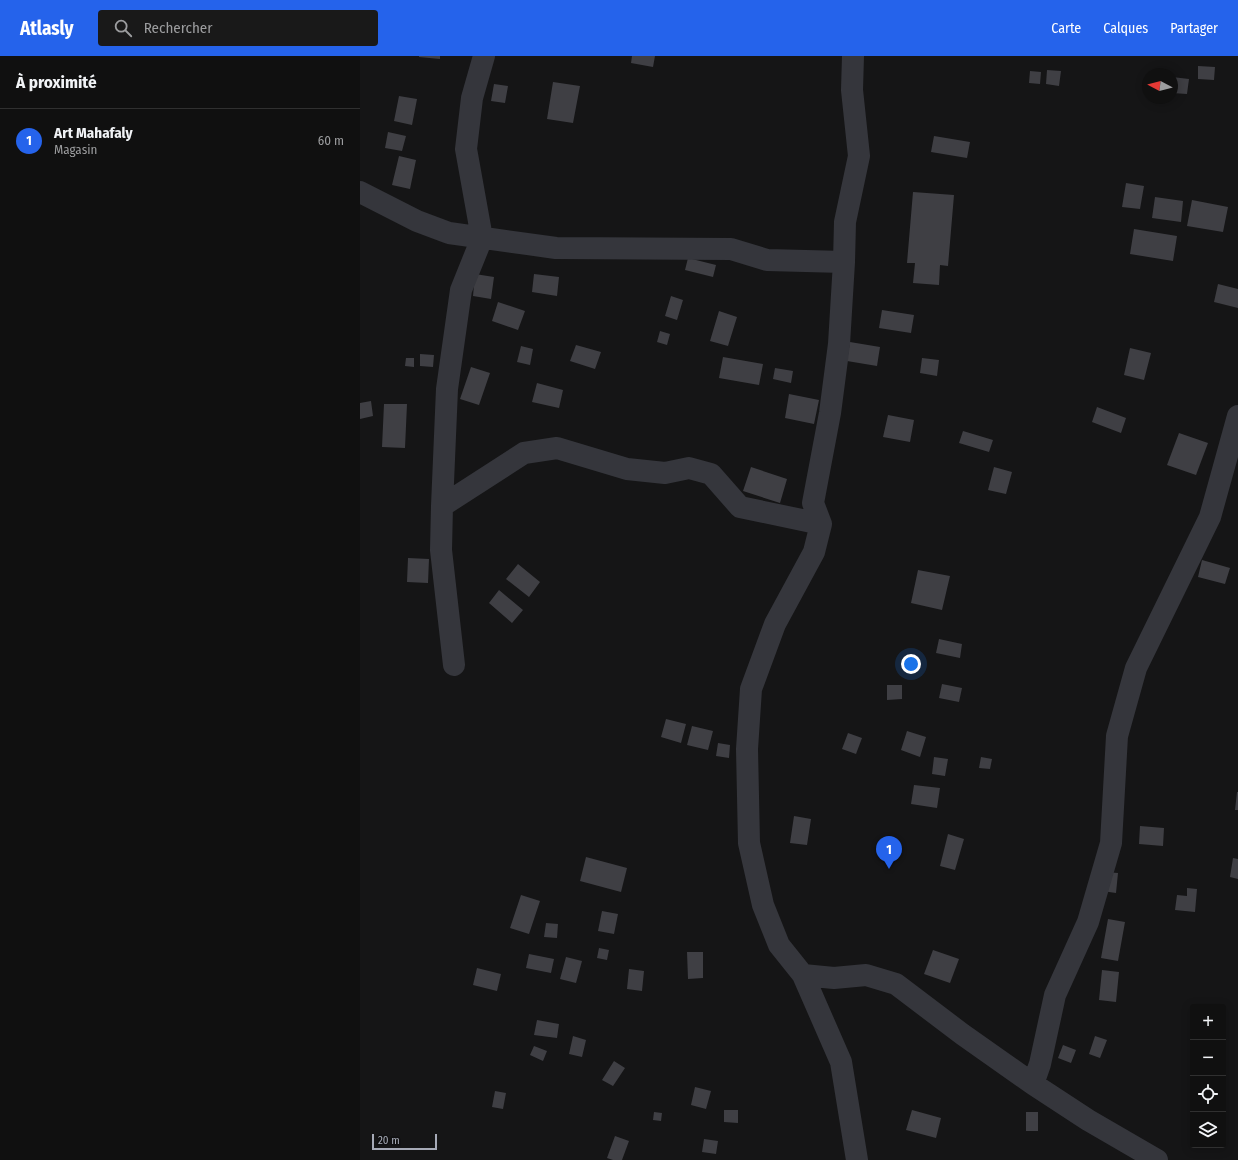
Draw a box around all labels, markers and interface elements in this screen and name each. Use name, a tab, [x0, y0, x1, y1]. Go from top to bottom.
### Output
search box	[98, 10, 378, 46]
text: Atlasly	[20, 17, 74, 40]
icon: search	[112, 17, 134, 39]
text: Rechercher	[144, 19, 213, 37]
text: Carte	[1051, 20, 1081, 37]
text: Calques	[1103, 20, 1148, 37]
text: Partager	[1170, 20, 1218, 37]
north arrow	[1142, 68, 1178, 104]
text: À proximité	[16, 72, 97, 93]
text: Art Mahafaly	[54, 124, 133, 142]
text: 1	[26, 133, 32, 148]
text: 60 m	[318, 133, 344, 148]
text: Magasin	[54, 142, 97, 157]
your location	[901, 654, 921, 674]
pin: 1	[876, 836, 902, 869]
map controls	[1190, 1004, 1226, 1148]
button: +	[1190, 1004, 1226, 1040]
button: −	[1190, 1040, 1226, 1076]
button: locate	[1190, 1076, 1226, 1112]
button: layers	[1190, 1112, 1226, 1148]
scale bar	[372, 1132, 437, 1151]
text: 20 m	[378, 1134, 400, 1147]

